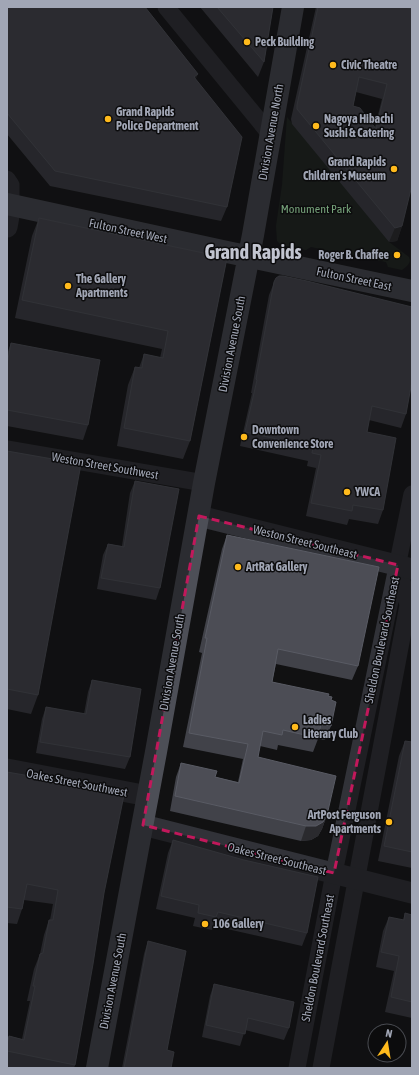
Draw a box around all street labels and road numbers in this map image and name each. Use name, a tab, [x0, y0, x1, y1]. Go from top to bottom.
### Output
street label: Division Avenue North	[256, 83, 286, 181]
street label: Fulton Street West	[88, 216, 169, 246]
street label: Fulton Street East	[315, 264, 393, 294]
street label: Division Avenue South	[216, 295, 248, 393]
street label: Weston Street Southwest	[50, 450, 160, 482]
street label: Weston Street Southeast	[251, 522, 359, 562]
street label: Sheldon Boulevard Southeast	[362, 575, 402, 705]
street label: Division Avenue South	[157, 613, 187, 711]
street label: Oakes Street Southwest	[25, 766, 129, 800]
street label: Oakes Street Southeast	[226, 840, 328, 878]
street label: Sheldon Boulevard Southeast	[299, 893, 337, 1023]
street label: Division Avenue South	[97, 932, 129, 1030]

